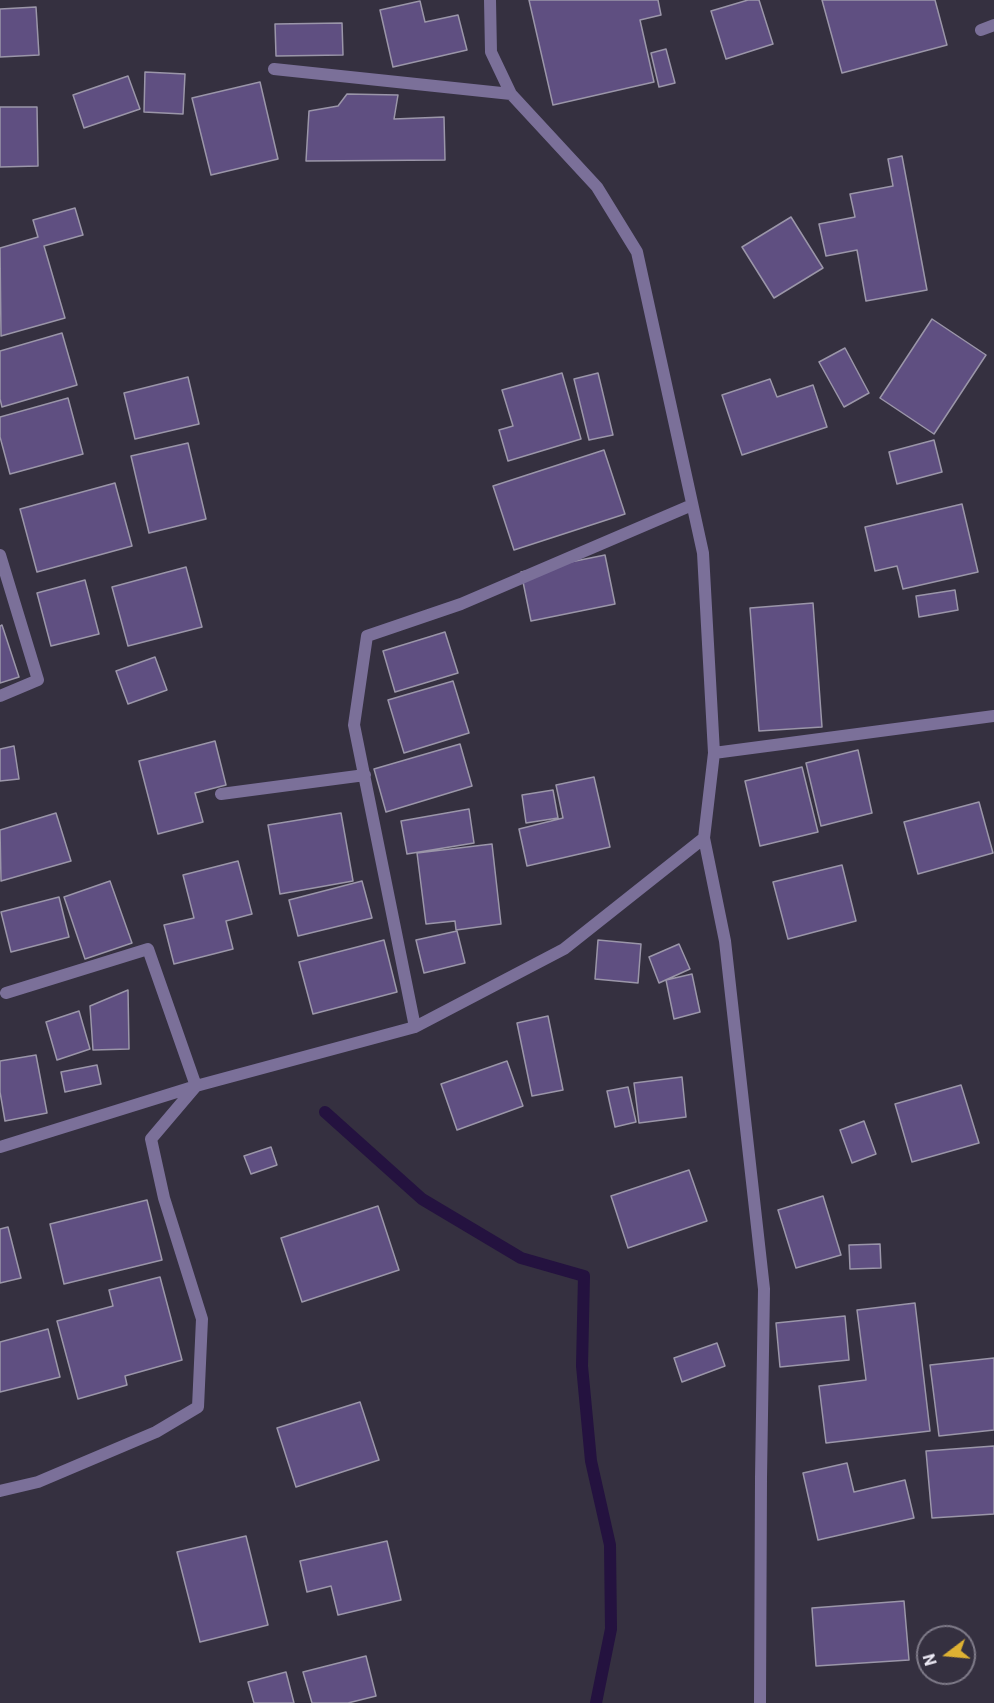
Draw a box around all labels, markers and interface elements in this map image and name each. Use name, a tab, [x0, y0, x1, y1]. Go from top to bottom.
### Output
north arrow	[916, 1625, 976, 1685]
text: N	[919, 1652, 941, 1668]

